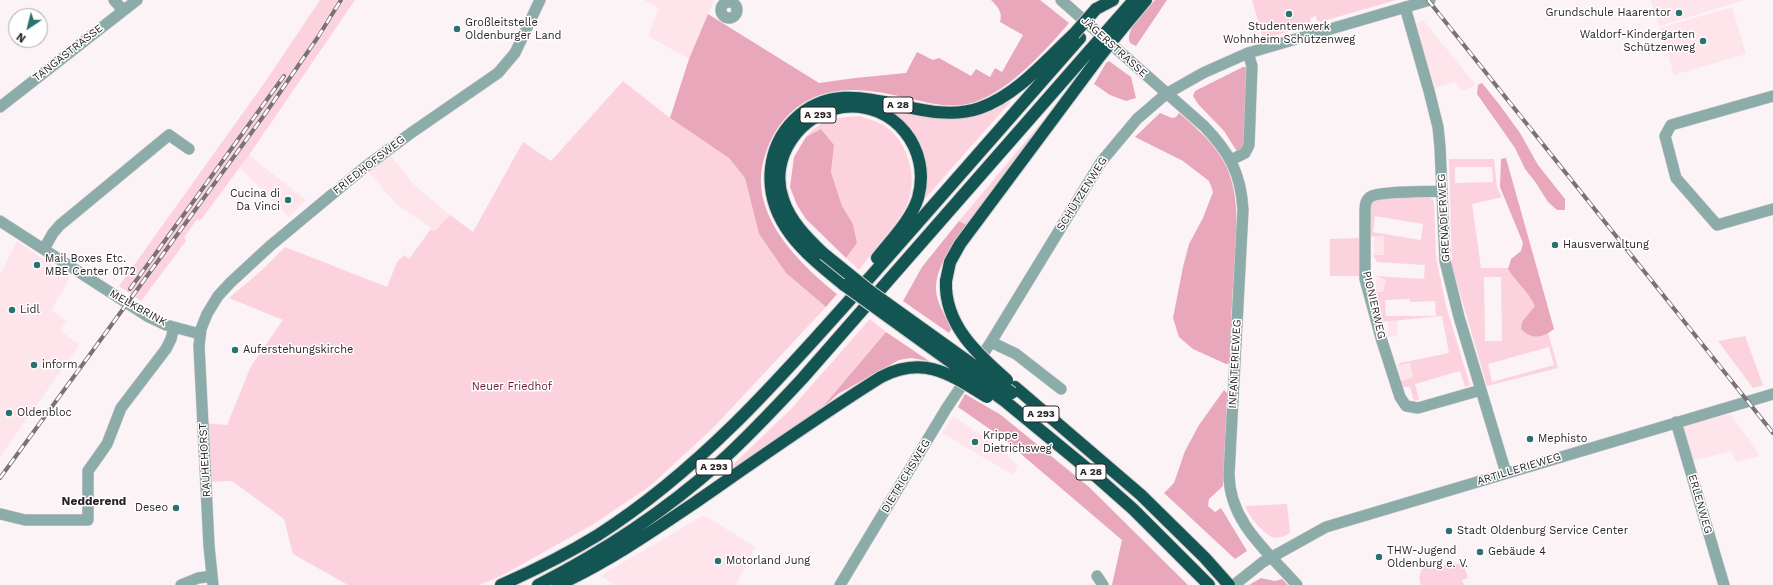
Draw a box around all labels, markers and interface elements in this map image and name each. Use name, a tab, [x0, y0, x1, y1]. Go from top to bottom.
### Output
place label: Grundschule Haarentor	[1545, 6, 1671, 20]
north arrow	[8, 8, 48, 48]
marker: Grundschule Haarentor	[1674, 8, 1684, 18]
marker: Studentenwerk Wohnheim Schützenweg	[1284, 9, 1294, 19]
street label: JÄGERSTRASSE	[1078, 14, 1150, 80]
place label: Großleitstelle Oldenburger Land	[465, 16, 561, 42]
place label: Studentenwerk Wohnheim Schützenweg	[1223, 20, 1355, 46]
street label: TANGASTRASSE	[30, 22, 106, 84]
marker: Großleitstelle Oldenburger Land	[452, 24, 462, 34]
place label: Waldorf-Kindergarten Schützenweg	[1580, 28, 1695, 54]
text: N	[14, 30, 28, 45]
marker: Waldorf-Kindergarten Schützenweg	[1698, 36, 1708, 46]
road number: A 28	[883, 97, 913, 113]
road number: A 293	[800, 107, 836, 123]
street label: FRIEDHOFSWEG	[330, 133, 408, 197]
street label: SCHÜTZENWEG	[1054, 155, 1110, 233]
street label: GRENADIERWEG	[1435, 173, 1453, 263]
place label: Cucina di Da Vinci	[230, 187, 280, 213]
marker: Cucina di Da Vinci	[283, 195, 293, 205]
place label: Hausverwaltung	[1563, 238, 1649, 252]
marker: Hausverwaltung	[1550, 240, 1560, 250]
place label: Mail Boxes Etc. MBE Center 0172	[45, 252, 136, 278]
marker: Mail Boxes Etc. MBE Center 0172	[32, 260, 42, 270]
street label: PIONIERWEG	[1360, 270, 1388, 340]
street label: MELKBRINK	[107, 287, 169, 329]
place label: Lidl	[20, 303, 40, 317]
marker: Lidl	[7, 305, 17, 315]
street label: INFANTERIEWEG	[1226, 319, 1244, 409]
place label: Auferstehungskirche	[243, 343, 353, 357]
marker: Auferstehungskirche	[230, 345, 240, 355]
place label: inform	[42, 358, 77, 372]
marker: inform	[29, 360, 39, 370]
park label: Neuer Friedhof	[472, 380, 552, 394]
place label: Oldenbloc	[17, 406, 72, 420]
road number: A 293	[1023, 406, 1059, 422]
marker: Oldenbloc	[4, 408, 14, 418]
street label: RAUHEHORST	[196, 423, 214, 497]
place label: Krippe Dietrichsweg	[983, 429, 1052, 455]
place label: Mephisto	[1538, 432, 1587, 446]
marker: Mephisto	[1525, 434, 1535, 444]
street label: DIETRICHSWEG	[879, 437, 933, 515]
marker: Krippe Dietrichsweg	[970, 437, 980, 447]
street label: ARTILLERIEWEG	[1475, 450, 1563, 488]
road number: A 293	[696, 459, 732, 475]
road number: A 28	[1076, 464, 1106, 480]
street label: ERLENWEG	[1685, 473, 1715, 535]
district label: Nedderend	[62, 494, 126, 508]
place label: Deseo	[135, 501, 168, 515]
marker: Deseo	[171, 503, 181, 513]
place label: Stadt Oldenburg Service Center	[1457, 524, 1628, 538]
marker: Stadt Oldenburg Service Center	[1444, 526, 1454, 536]
place label: THW-Jugend Oldenburg e. V.	[1387, 544, 1468, 570]
place label: Gebäude 4	[1488, 545, 1546, 559]
marker: Gebäude 4	[1475, 547, 1485, 557]
marker: THW-Jugend Oldenburg e. V.	[1374, 552, 1384, 562]
place label: Motorland Jung	[726, 554, 810, 568]
marker: Motorland Jung	[713, 556, 723, 566]

